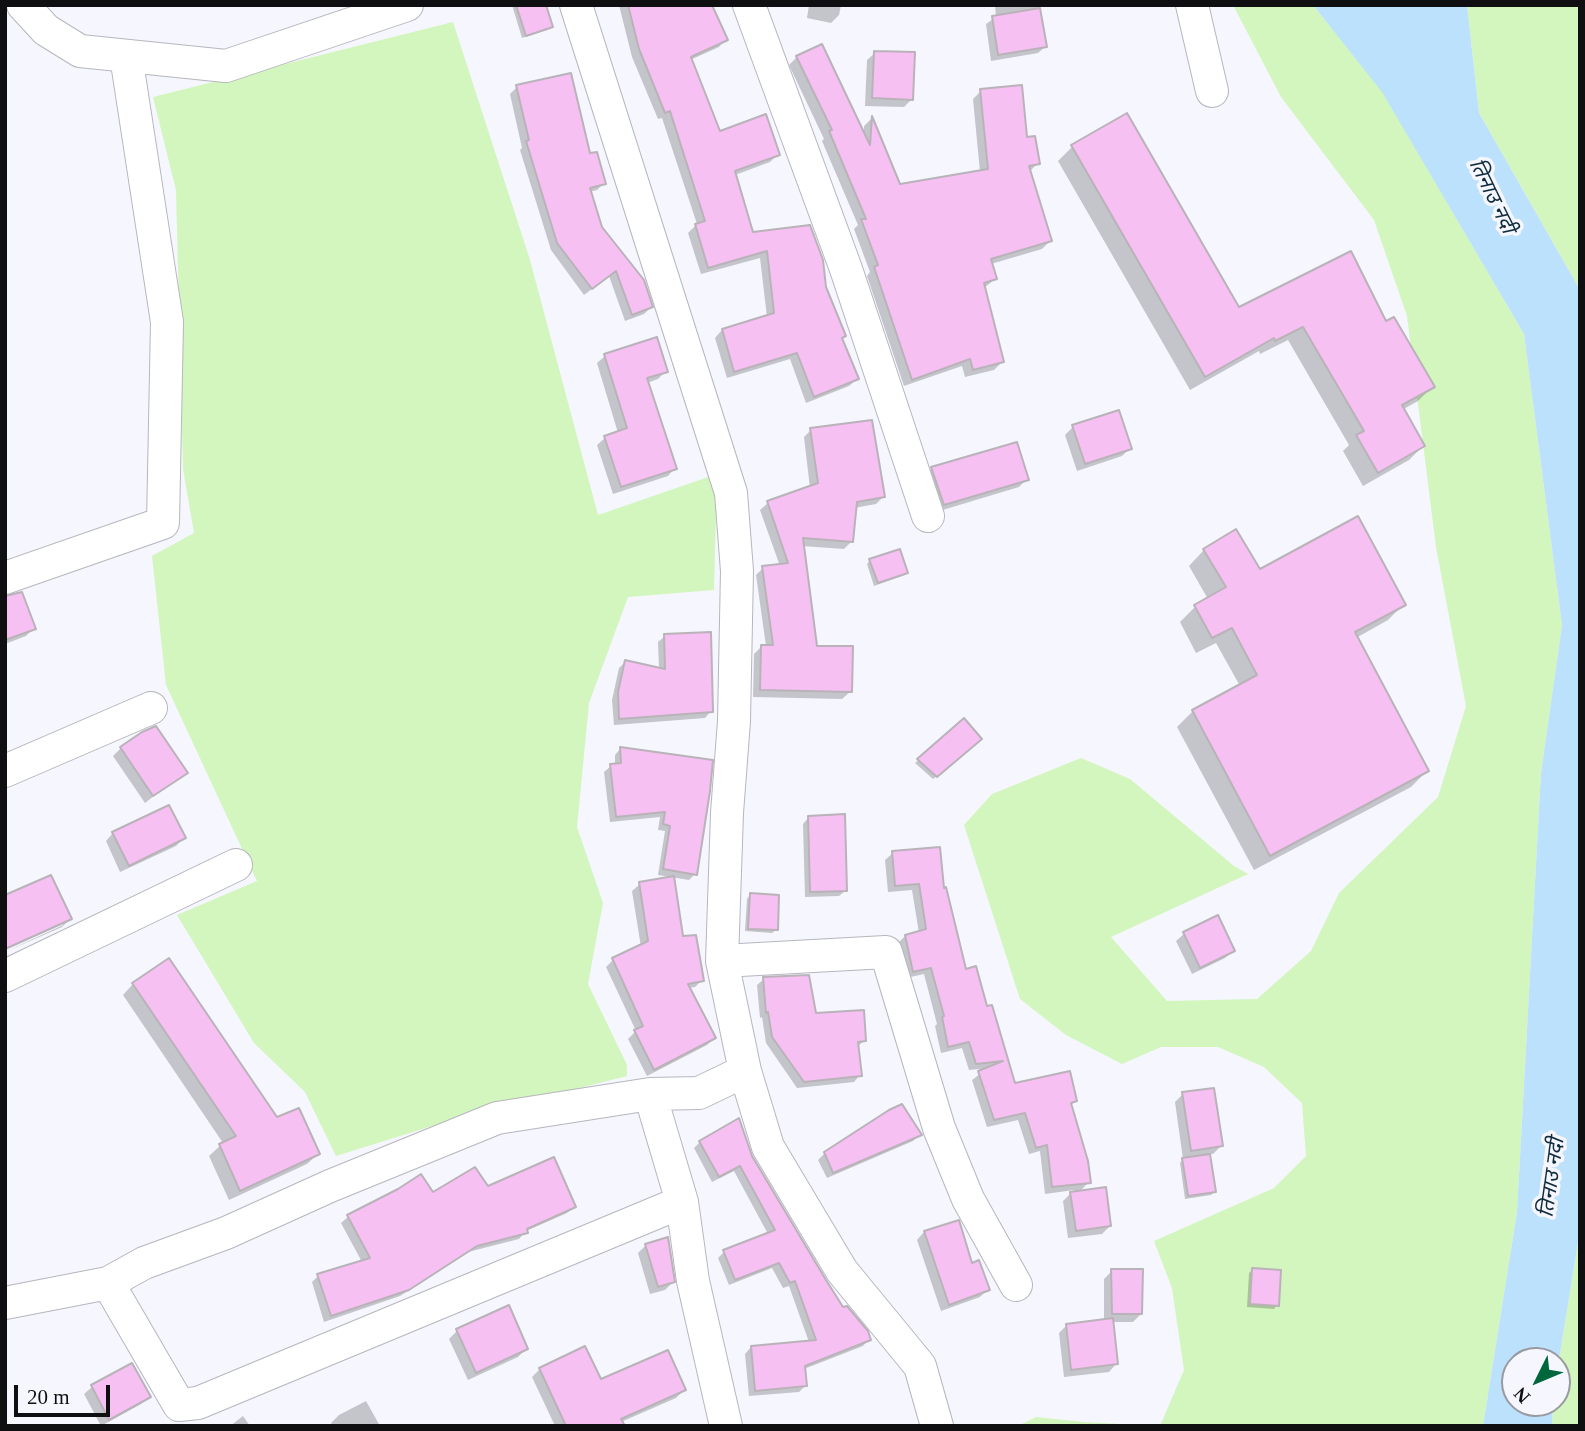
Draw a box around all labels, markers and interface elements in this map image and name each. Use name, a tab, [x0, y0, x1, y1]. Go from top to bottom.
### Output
water label: तिनाउ नदी	[1461, 156, 1519, 238]
water label: तिनाउ नदी	[1536, 1137, 1572, 1219]
north arrow	[1501, 1347, 1571, 1417]
scale bar	[18, 1372, 114, 1416]
text: N	[1509, 1383, 1534, 1407]
text: 20 m	[27, 1385, 70, 1409]

